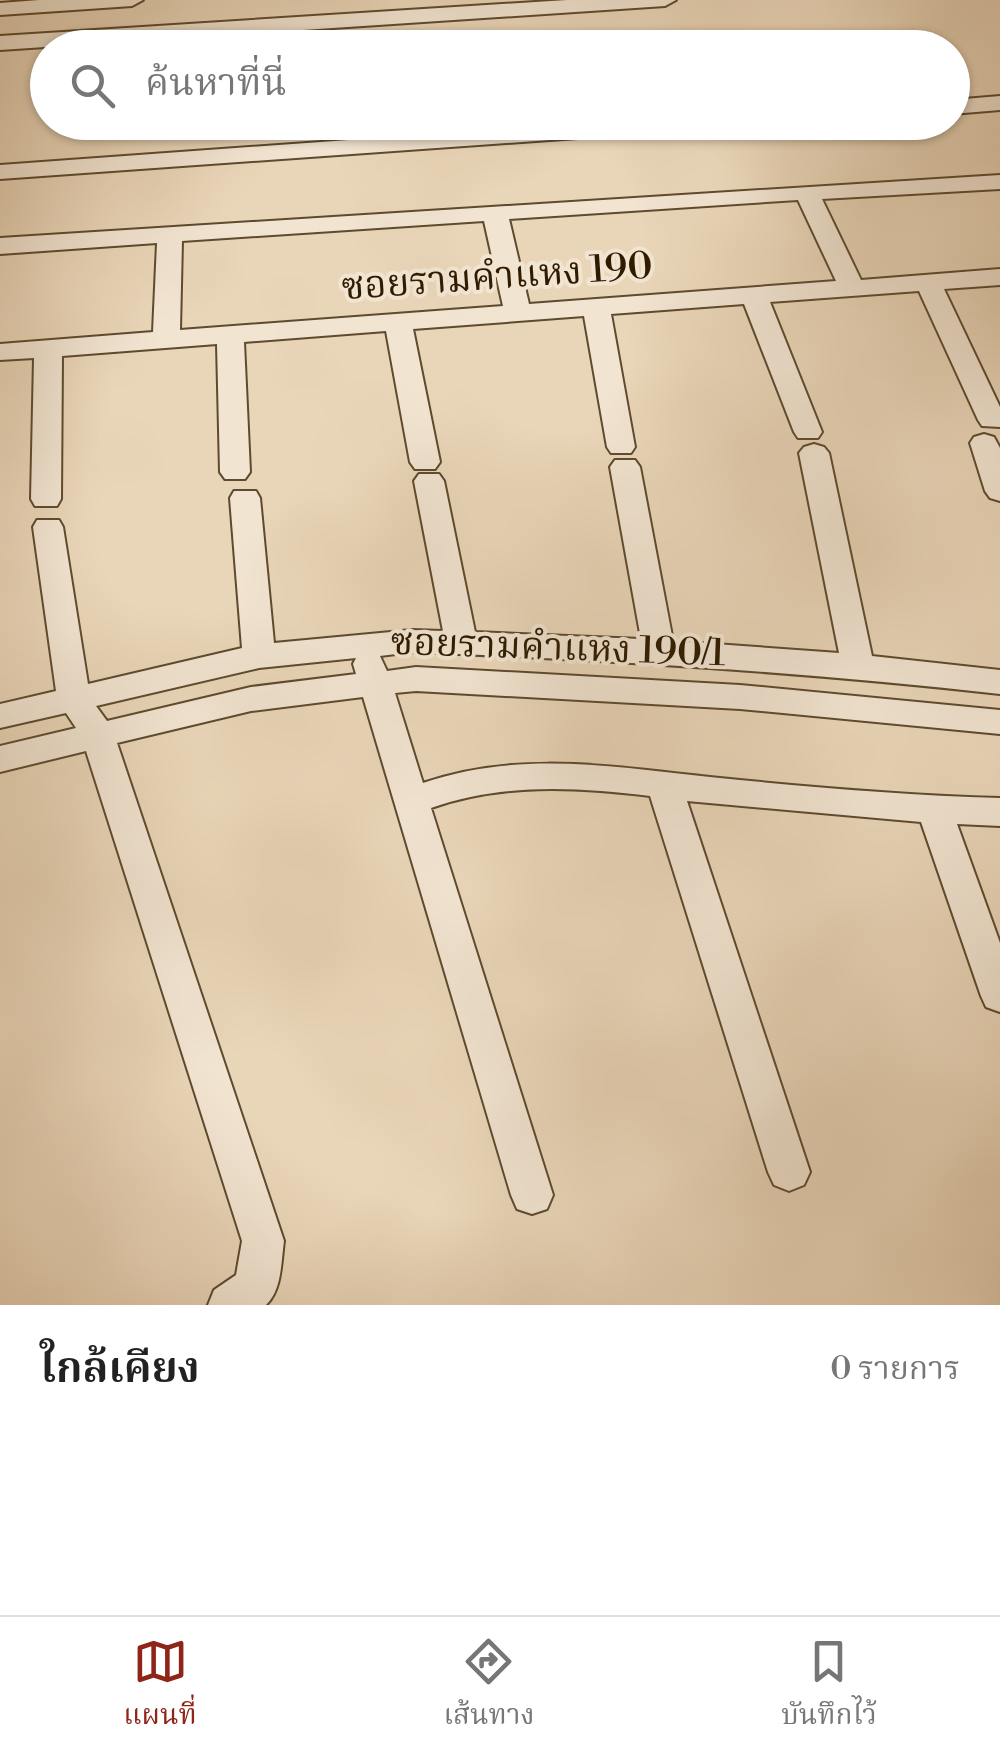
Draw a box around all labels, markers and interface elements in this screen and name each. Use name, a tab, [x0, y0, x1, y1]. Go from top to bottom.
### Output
search box	[30, 30, 970, 140]
icon: search	[65, 58, 120, 113]
text: ค้นหาที่นี่	[145, 60, 286, 107]
street label: ซอยรามคำแหง 190	[340, 243, 654, 311]
street label: ซอยรามคำแหง 190/1	[390, 619, 726, 677]
text: ใกล้เคียง	[40, 1343, 200, 1396]
text: 0 รายการ	[830, 1349, 960, 1389]
tab: แผนที่	[123, 1634, 197, 1739]
tab: เส้นทาง	[443, 1634, 535, 1739]
tab: บันทึกไว้	[781, 1634, 877, 1739]

